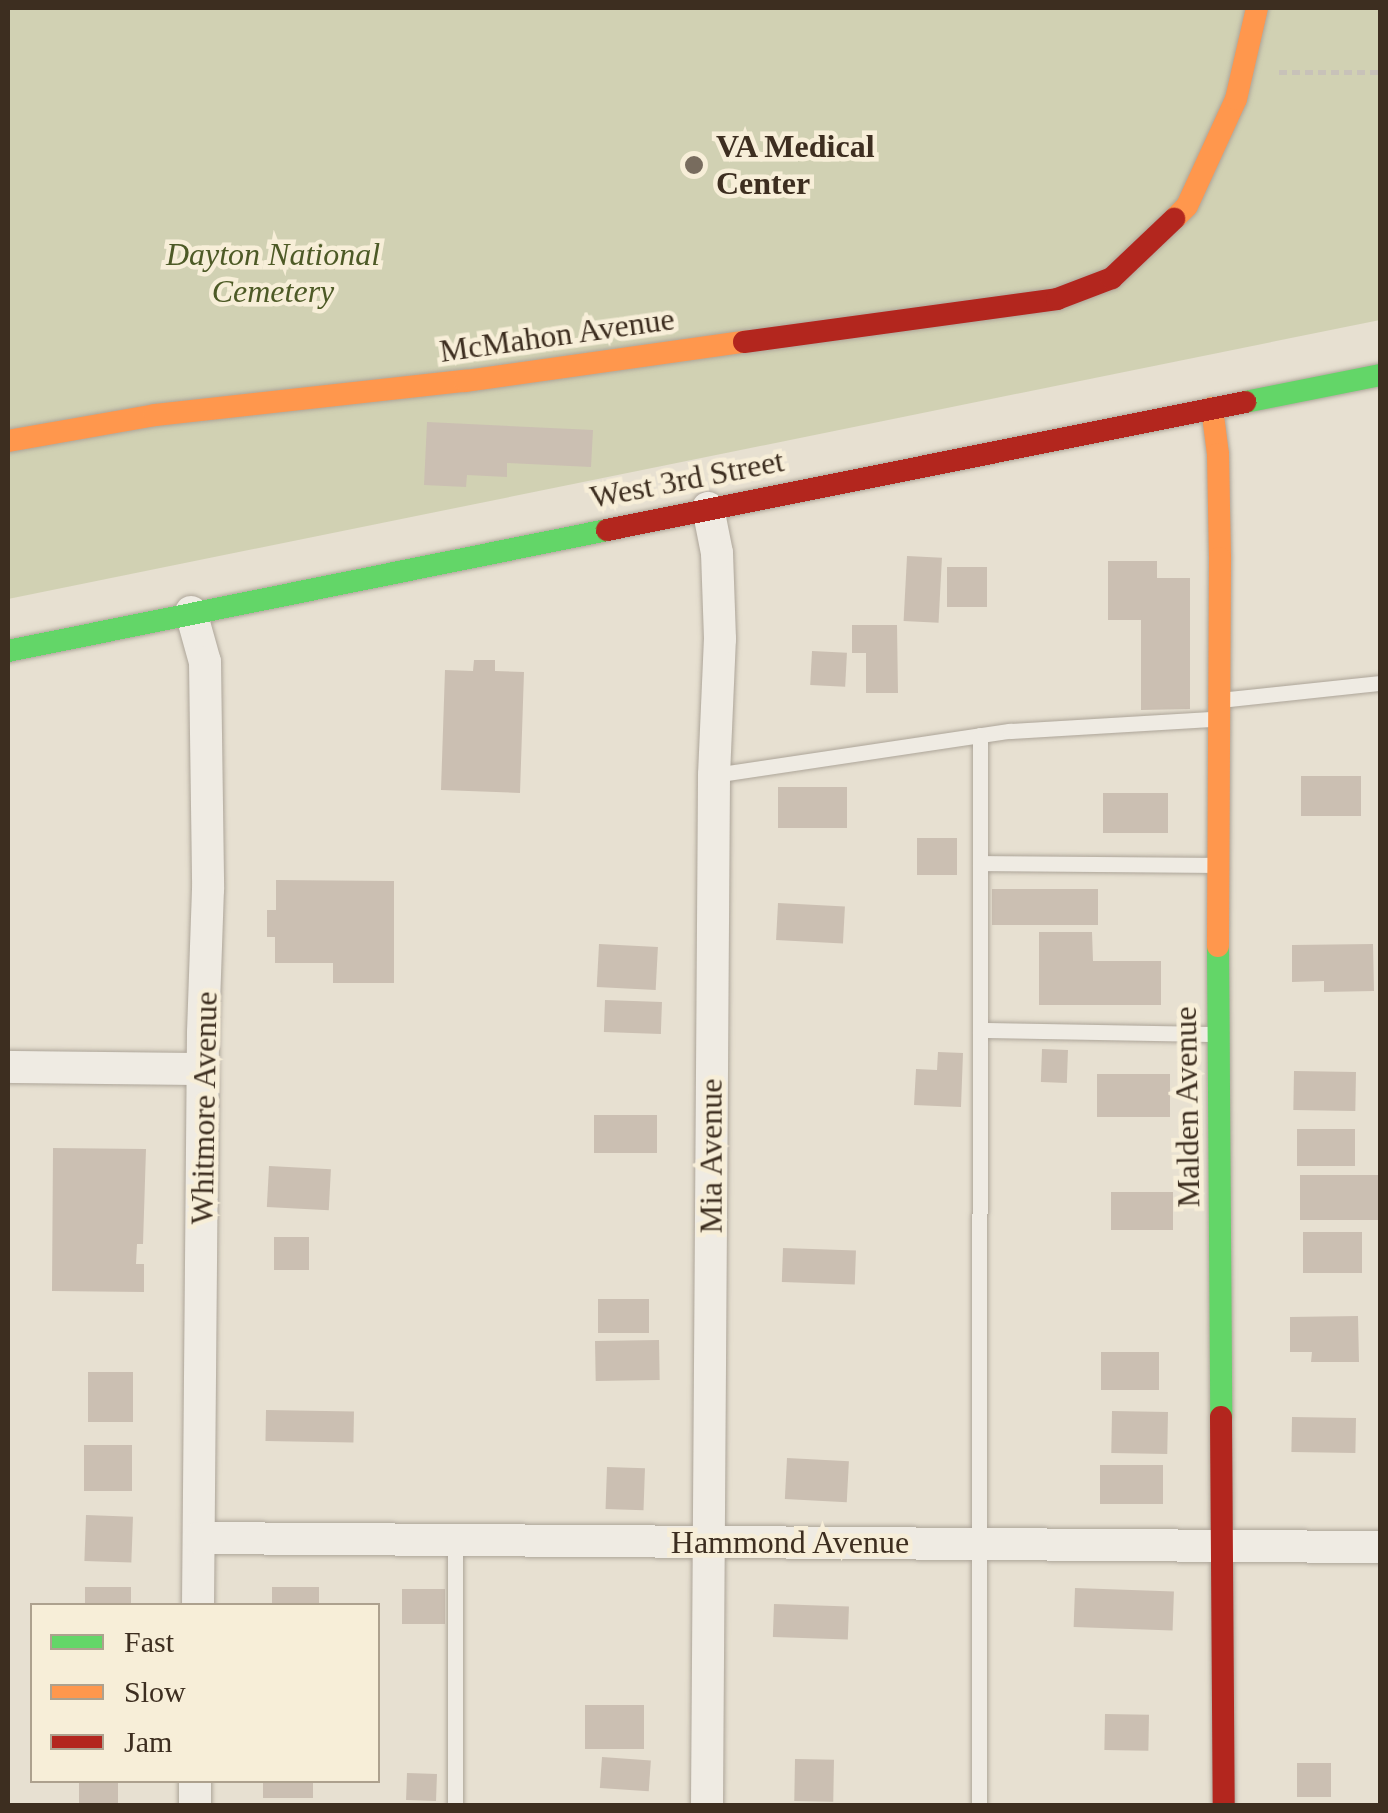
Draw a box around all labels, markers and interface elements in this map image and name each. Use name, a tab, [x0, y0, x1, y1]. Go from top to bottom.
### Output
place label: VA Medical Center	[716, 128, 876, 203]
marker: VA Medical Center	[681, 152, 707, 178]
park label: Dayton National Cemetery	[166, 236, 380, 311]
street label: McMahon Avenue	[436, 299, 678, 371]
street label: West 3rd Street	[587, 441, 787, 517]
street label: Whitmore Avenue	[183, 990, 225, 1226]
street label: Malden Avenue	[1166, 1005, 1208, 1209]
street label: Mia Avenue	[692, 1078, 730, 1234]
street label: Hammond Avenue	[670, 1523, 910, 1561]
legend	[30, 1603, 380, 1783]
text: Fast	[124, 1625, 174, 1658]
text: Slow	[124, 1675, 186, 1708]
text: Jam	[124, 1725, 172, 1758]

